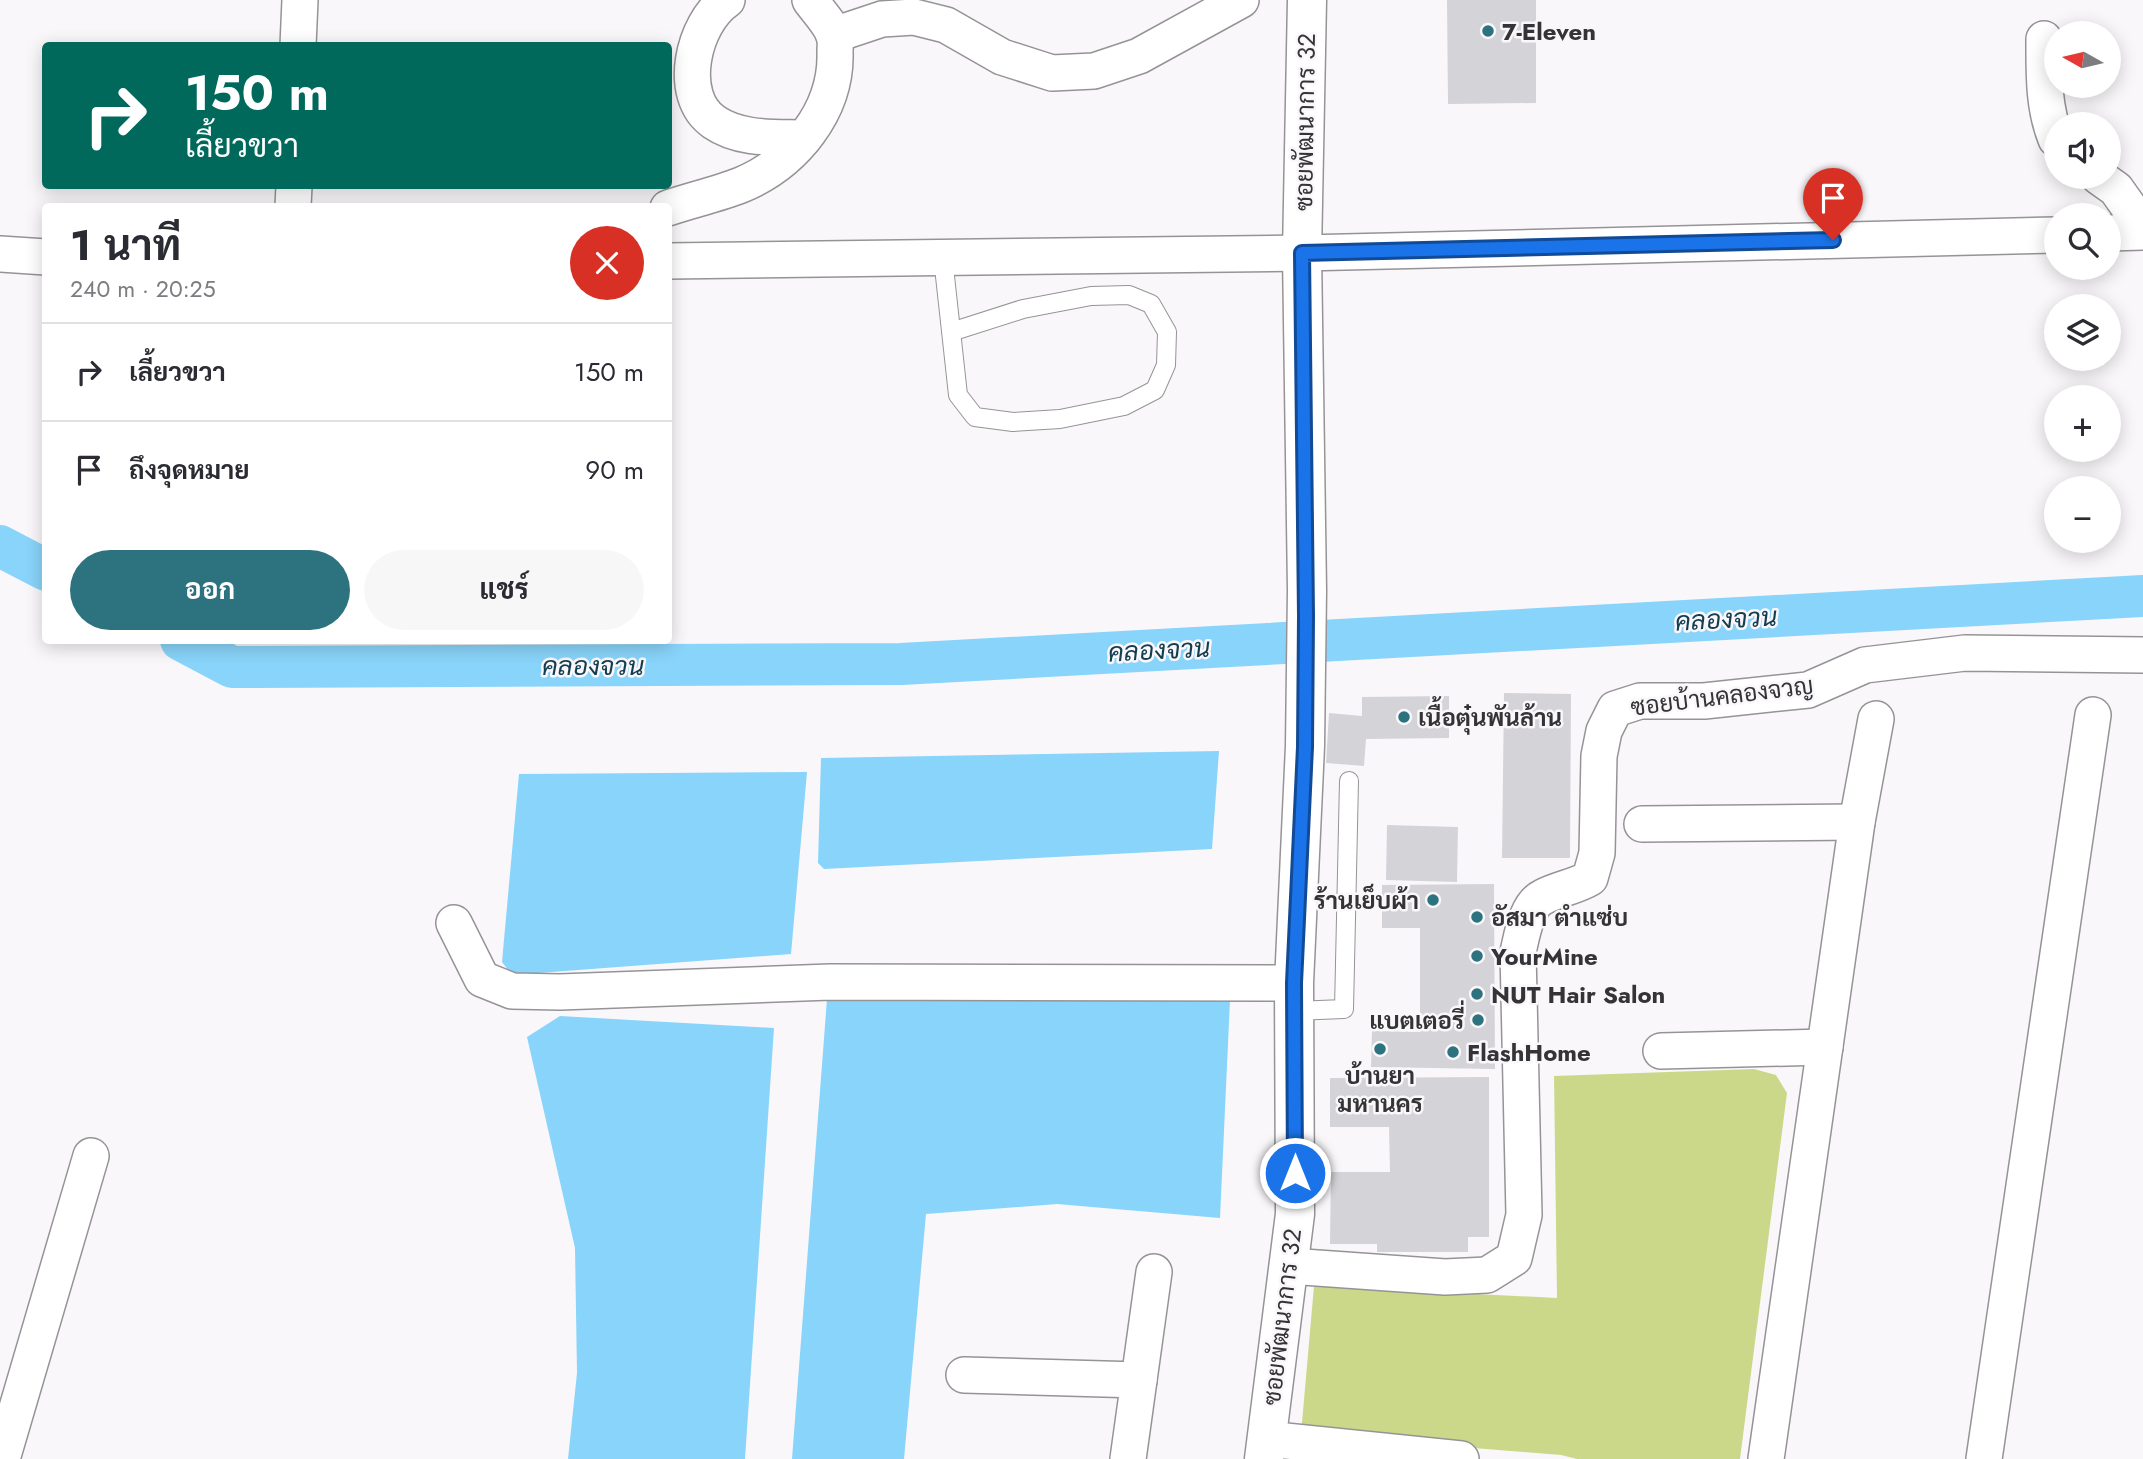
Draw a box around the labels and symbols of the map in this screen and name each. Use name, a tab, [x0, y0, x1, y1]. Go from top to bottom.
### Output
place label: 7-Eleven	[1502, 14, 1596, 49]
north arrow	[2044, 21, 2121, 98]
marker: 7-Eleven	[1480, 23, 1496, 39]
street label: ซอยพัฒนาการ 32	[1286, 33, 1324, 211]
pin	[1803, 168, 1863, 240]
water label: คลองจวน	[1674, 597, 1778, 641]
water label: คลองจวน	[1107, 628, 1211, 672]
water label: คลองจวน	[542, 647, 645, 685]
street label: ซอยบ้านคลองจวญ	[1629, 667, 1815, 725]
place label: เนื้อตุ๋นพันล้าน	[1418, 696, 1562, 735]
marker: เนื้อตุ๋นพันล้าน	[1396, 709, 1412, 725]
place label: ร้านเย็บผ้า	[1314, 883, 1419, 918]
marker: ร้านเย็บผ้า	[1425, 892, 1441, 908]
place label: อัสมา ตำแซ่บ	[1491, 900, 1628, 935]
marker: อัสมา ตำแซ่บ	[1469, 909, 1485, 925]
place label: YourMine	[1490, 939, 1598, 974]
marker: YourMine	[1469, 948, 1485, 964]
place label: NUT Hair Salon	[1491, 977, 1665, 1012]
marker: NUT Hair Salon	[1469, 986, 1485, 1002]
place label: แบตเตอรี่	[1369, 1000, 1464, 1038]
marker: แบตเตอรี่	[1470, 1012, 1486, 1028]
place label: FlashHome	[1467, 1035, 1591, 1070]
marker: บ้านยา มหานคร	[1372, 1041, 1388, 1057]
marker: FlashHome	[1445, 1044, 1461, 1060]
place label: บ้านยา มหานคร	[1337, 1058, 1423, 1121]
position arrow	[1258, 1136, 1332, 1210]
street label: ซอยพัฒนาการ 32	[1254, 1227, 1310, 1407]

